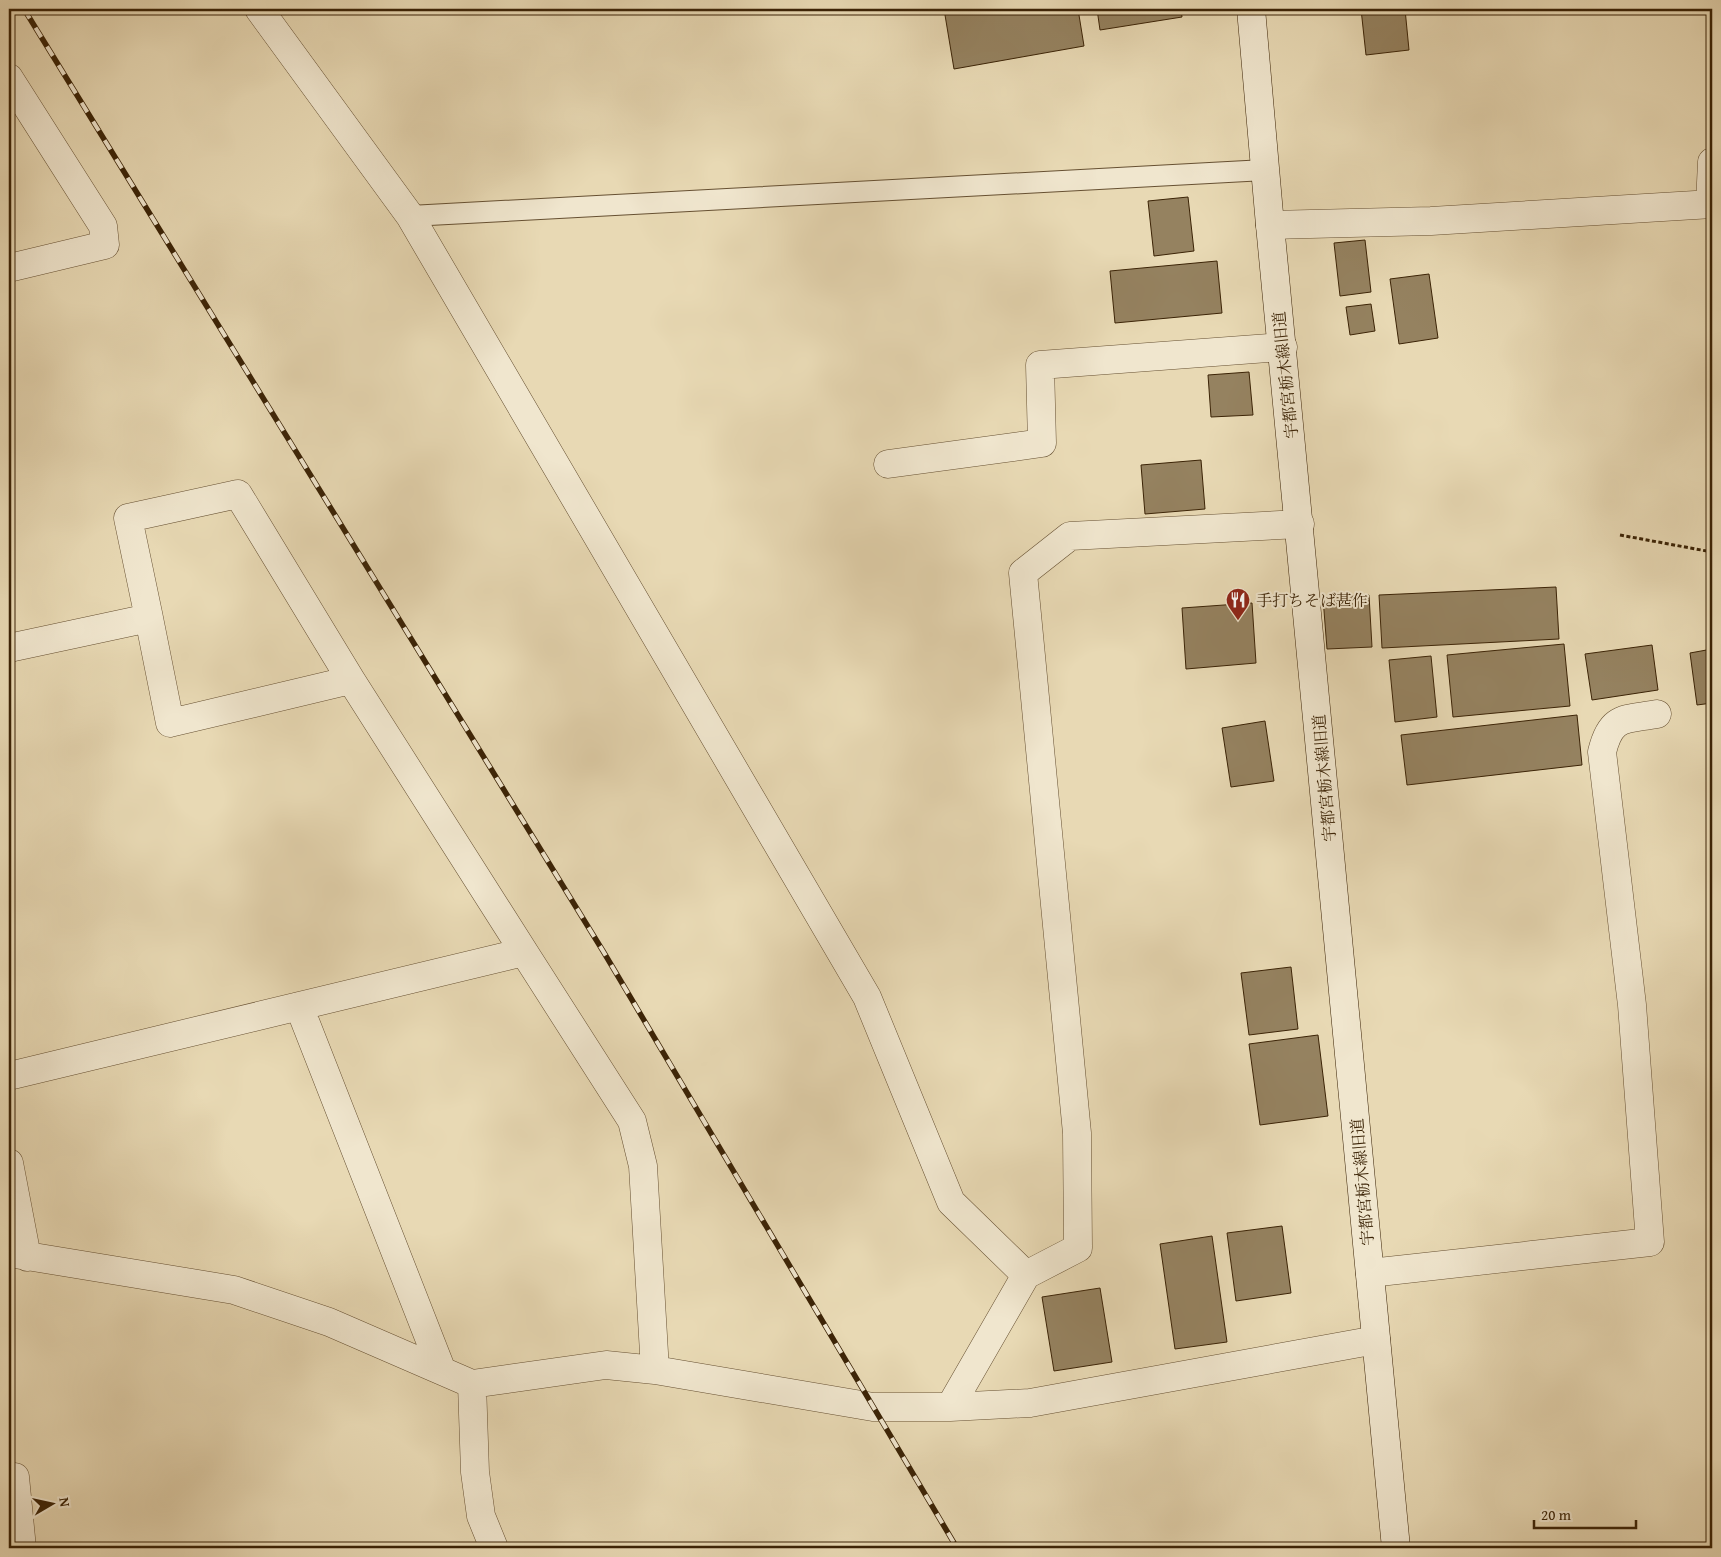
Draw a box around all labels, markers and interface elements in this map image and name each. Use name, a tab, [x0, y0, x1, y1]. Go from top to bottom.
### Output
street label: 宇都宮栃木線旧道	[1266, 310, 1304, 440]
restaurant icon: 手打ちそば甚作	[1225, 587, 1251, 621]
place label: 手打ちそば甚作	[1256, 588, 1368, 612]
street label: 宇都宮栃木線旧道	[1306, 713, 1342, 843]
street label: 宇都宮栃木線旧道	[1344, 1117, 1380, 1247]
north arrow	[28, 1480, 78, 1530]
text: N	[54, 1496, 76, 1509]
scale bar	[1534, 1497, 1636, 1529]
text: 20 m	[1541, 1504, 1572, 1525]

